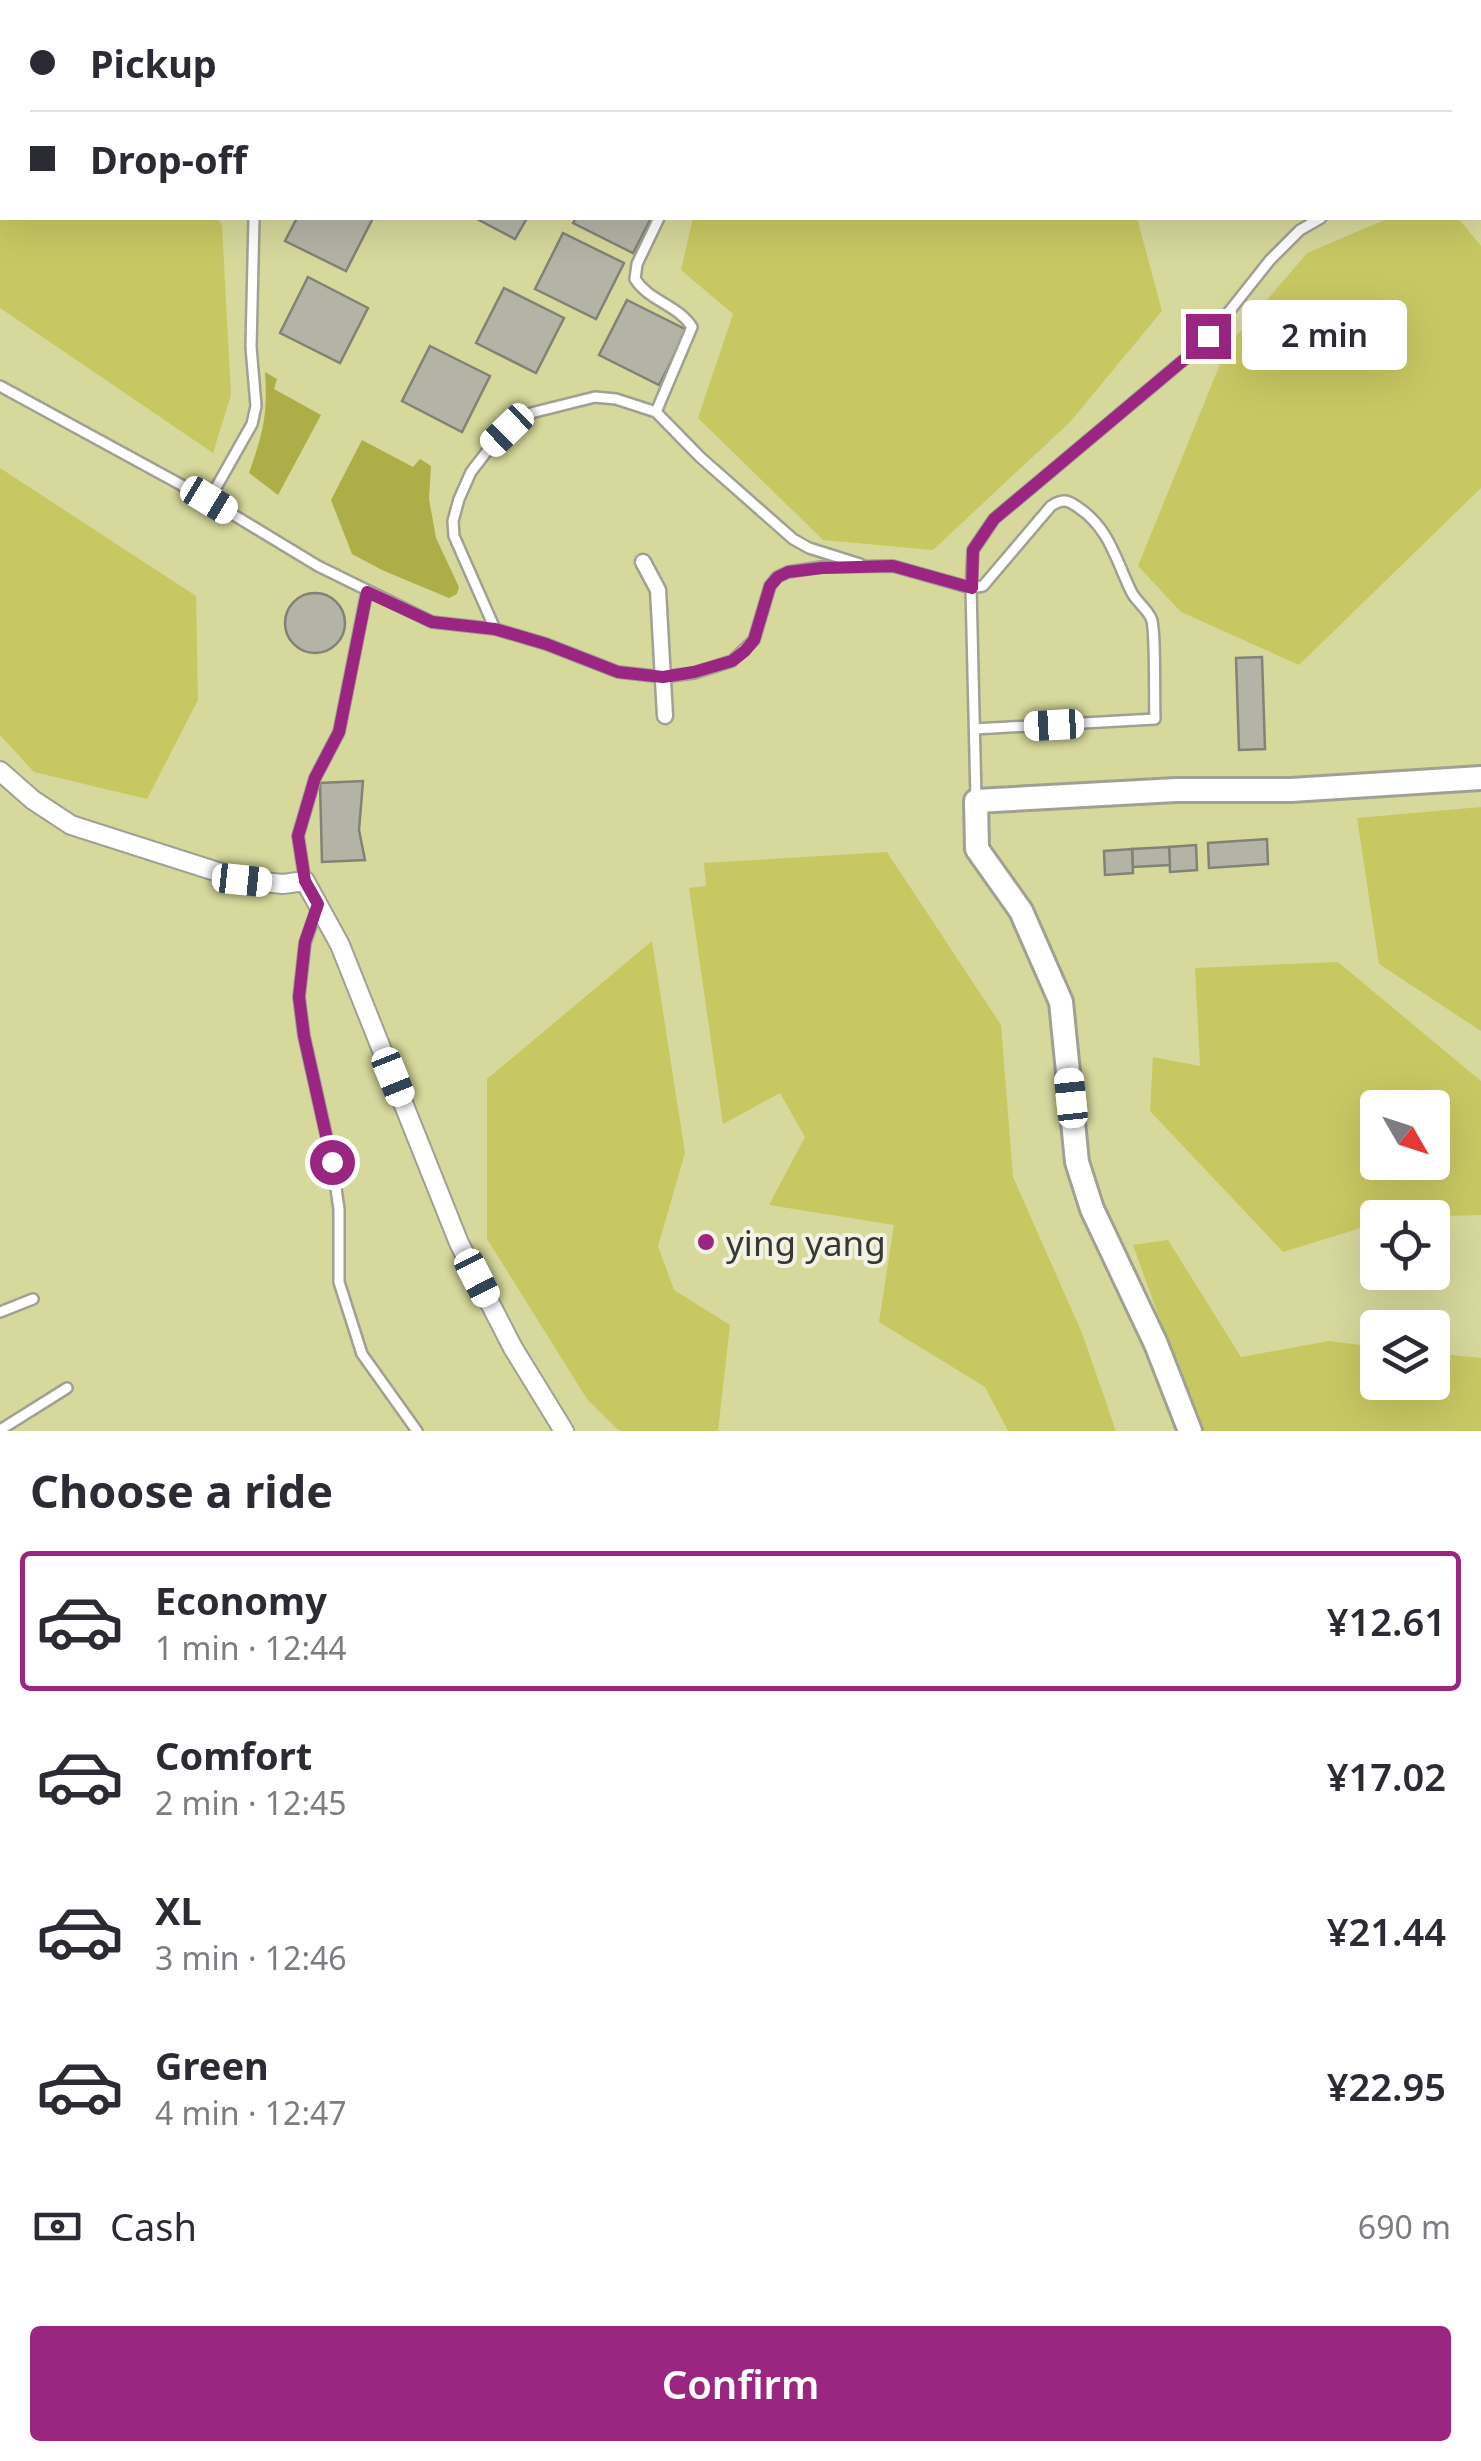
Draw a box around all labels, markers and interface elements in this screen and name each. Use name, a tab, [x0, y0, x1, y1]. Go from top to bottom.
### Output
text: Pickup	[90, 37, 217, 89]
text: Drop-off	[90, 133, 247, 185]
callout: 2 min	[1243, 301, 1408, 371]
text: 2 min	[1281, 313, 1368, 356]
route end	[1186, 314, 1231, 359]
car	[475, 398, 539, 462]
car	[176, 472, 242, 528]
car	[1023, 708, 1085, 742]
car	[211, 862, 273, 898]
car	[368, 1044, 418, 1110]
car	[1053, 1067, 1089, 1129]
north arrow	[1360, 1090, 1450, 1180]
map controls	[1360, 1090, 1450, 1400]
route start	[310, 1140, 355, 1185]
button: locate	[1360, 1200, 1450, 1290]
place label: ying yang	[726, 1219, 886, 1266]
marker: ying yang	[695, 1231, 717, 1253]
car	[450, 1244, 504, 1312]
button: layers	[1360, 1310, 1450, 1400]
text: Choose a ride	[30, 1460, 333, 1521]
text: Economy	[155, 1574, 327, 1626]
icon: car	[35, 1576, 125, 1666]
text: ¥12.61	[1327, 1595, 1446, 1647]
text: 1 min · 12:44	[155, 1626, 347, 1669]
text: Comfort	[155, 1729, 312, 1781]
icon: car	[35, 1731, 125, 1821]
text: ¥17.02	[1327, 1750, 1446, 1802]
text: 2 min · 12:45	[155, 1781, 347, 1824]
text: XL	[155, 1884, 202, 1936]
icon: car	[35, 1886, 125, 1976]
text: ¥21.44	[1327, 1905, 1446, 1957]
text: 3 min · 12:46	[155, 1936, 347, 1979]
text: Green	[155, 2039, 269, 2091]
icon: car	[35, 2041, 125, 2131]
text: ¥22.95	[1327, 2060, 1446, 2112]
text: 4 min · 12:47	[155, 2091, 347, 2134]
icon: cash	[30, 2199, 85, 2254]
text: Cash	[110, 2200, 197, 2252]
text: 690 m	[1358, 2205, 1451, 2248]
button: Confirm	[30, 2326, 1451, 2441]

